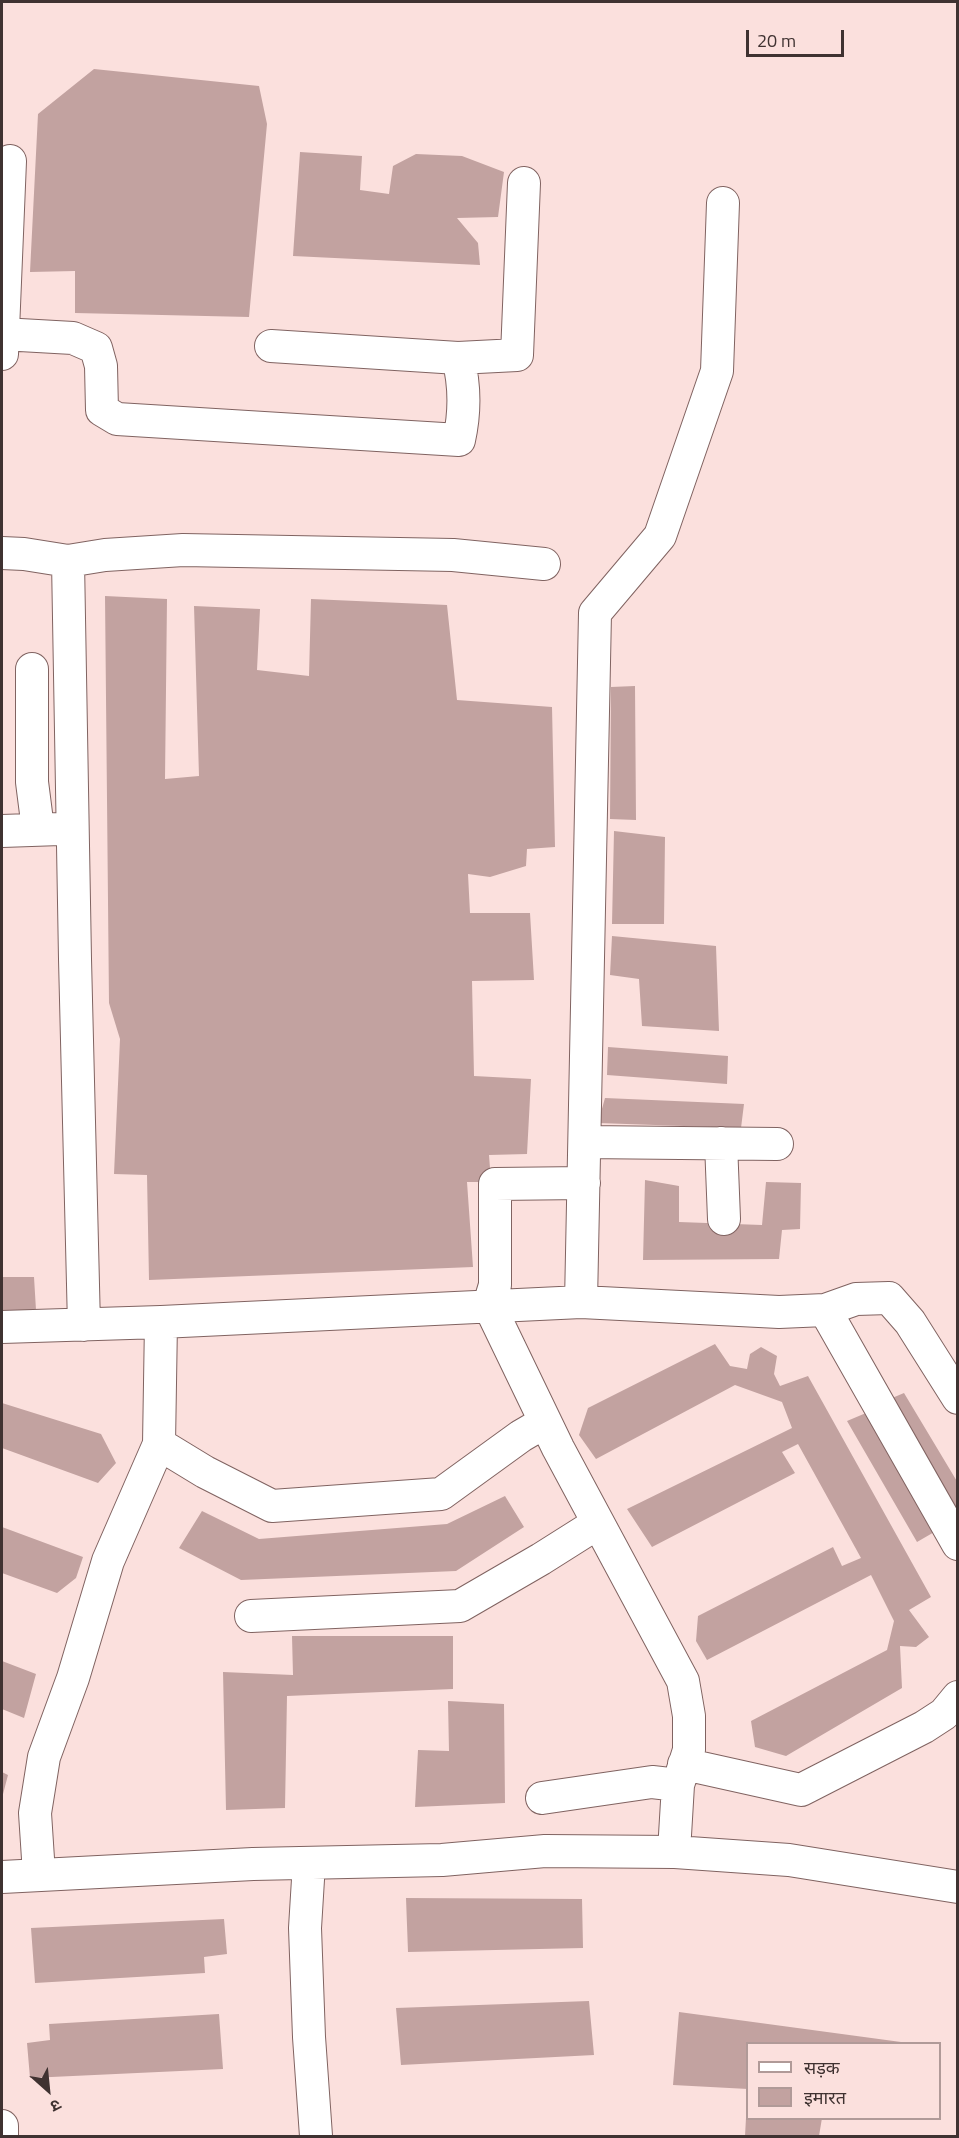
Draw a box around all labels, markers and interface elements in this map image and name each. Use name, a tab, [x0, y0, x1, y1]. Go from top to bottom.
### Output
scale bar	[749, 18, 846, 56]
text: 20 m	[757, 27, 796, 54]
legend	[746, 2042, 941, 2120]
text: सड़क	[804, 2054, 840, 2081]
north arrow	[18, 2060, 78, 2120]
text: इमारत	[804, 2084, 846, 2111]
text: उ	[47, 2093, 66, 2119]

